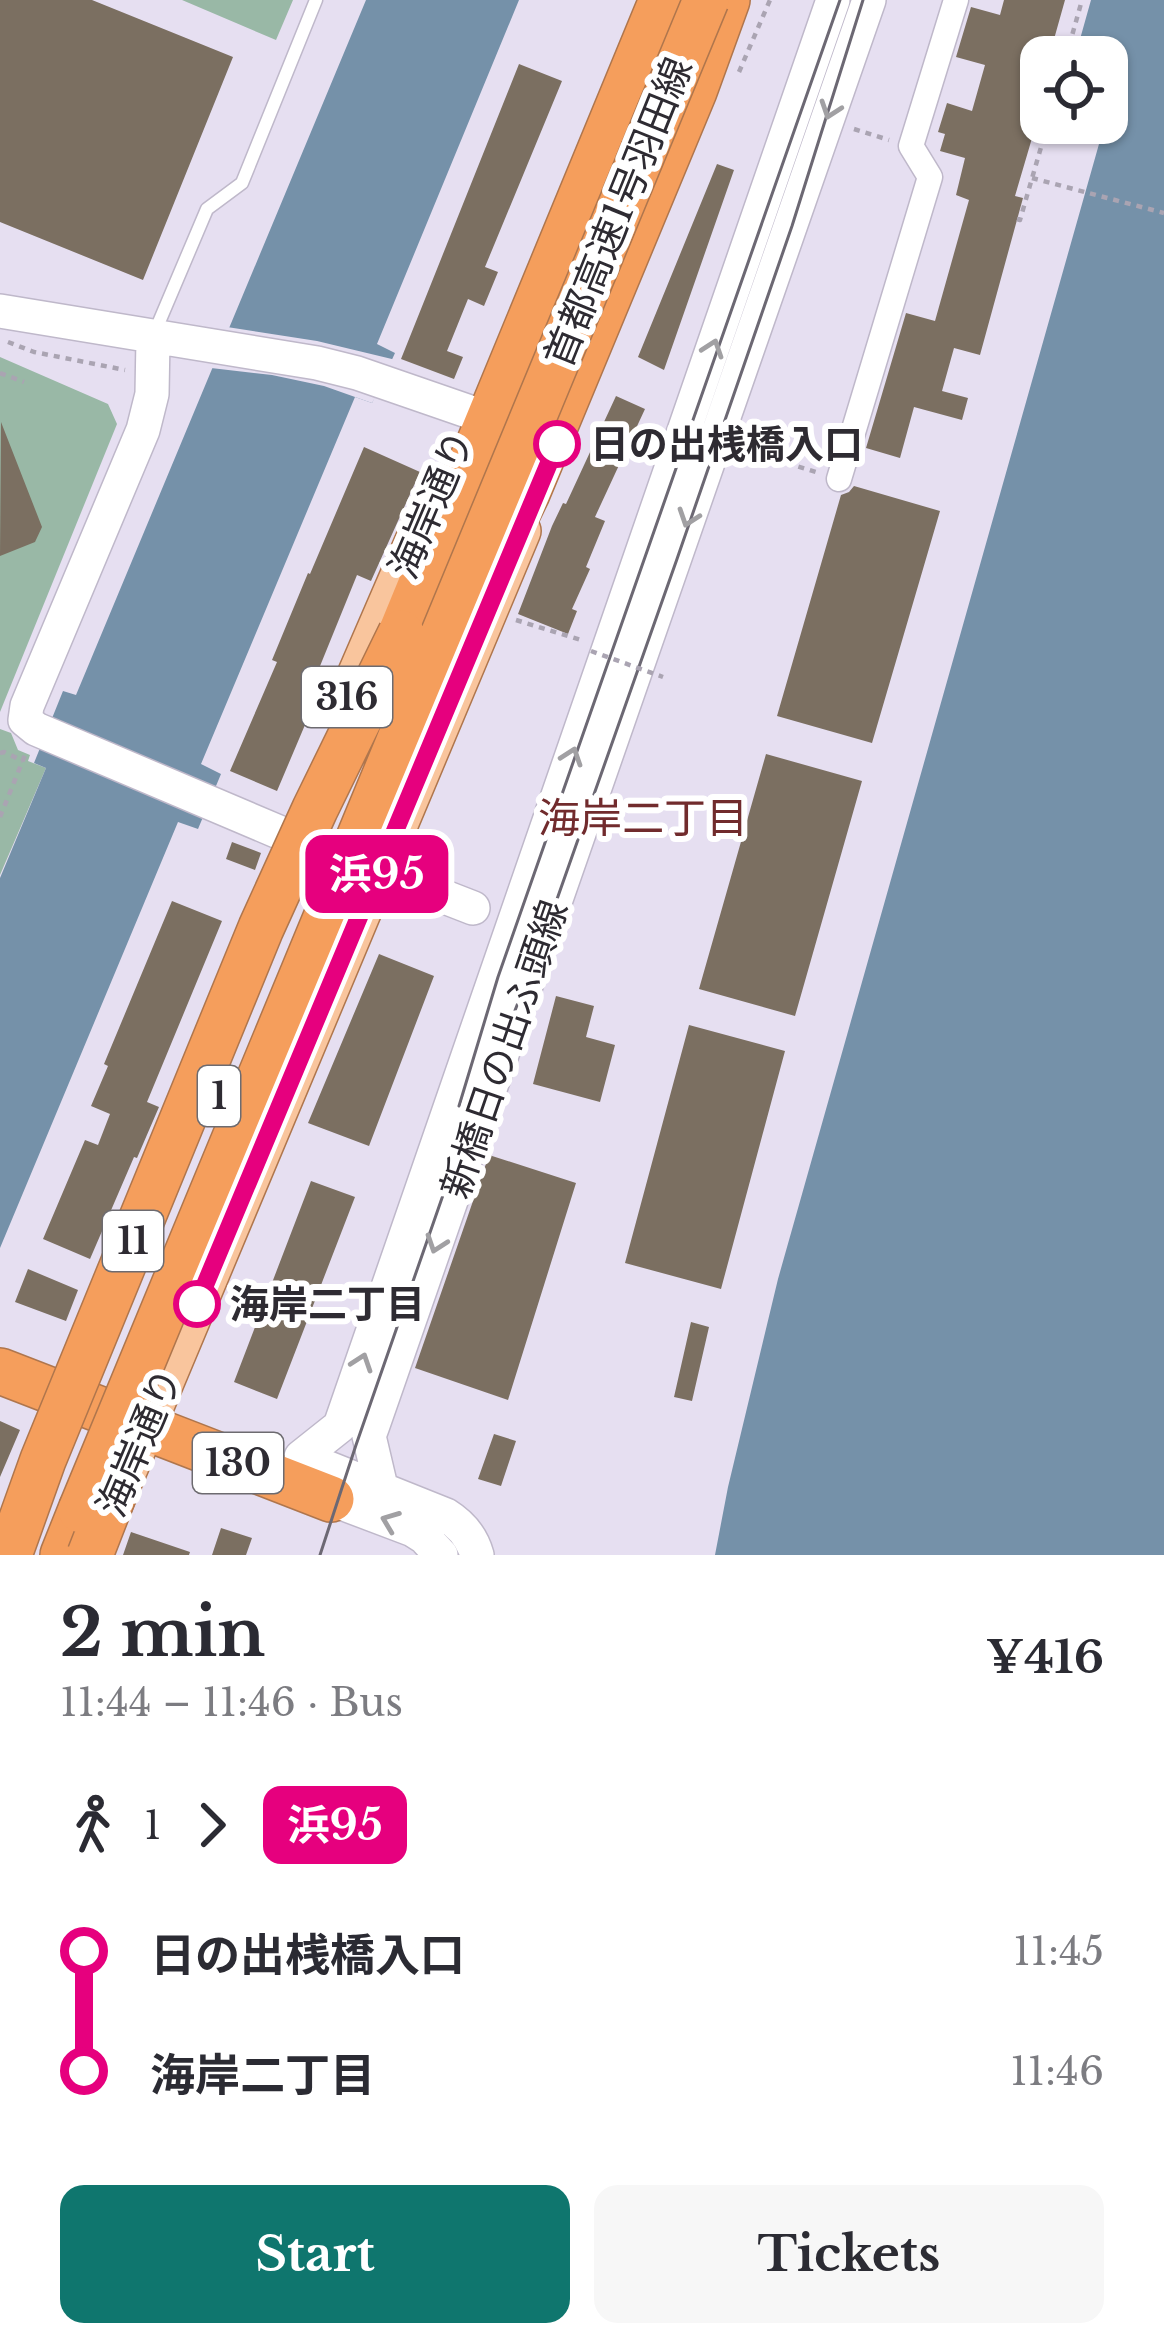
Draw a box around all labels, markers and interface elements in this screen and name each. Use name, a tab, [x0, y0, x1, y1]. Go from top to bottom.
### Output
map controls	[1020, 36, 1128, 144]
button: locate	[1020, 36, 1128, 144]
street label: 首都高速1号羽田線	[534, 50, 703, 374]
one-way arrow	[820, 99, 845, 120]
one-way arrow	[699, 338, 723, 359]
place label: 日の出桟橋入口	[590, 420, 863, 469]
marker: 日の出桟橋入口	[535, 422, 579, 466]
street label: 海岸通り	[378, 423, 484, 586]
one-way arrow	[678, 507, 703, 528]
road number: 316	[302, 667, 392, 727]
one-way arrow	[558, 747, 582, 768]
district label: 海岸二丁目	[538, 792, 748, 844]
line badge: 浜95	[308, 835, 446, 913]
text: 浜95	[329, 848, 425, 900]
street label: 新橋日の出ふ頭線	[431, 894, 578, 1205]
road number: 1	[198, 1066, 240, 1126]
road number: 11	[103, 1211, 163, 1271]
one-way arrow	[426, 1232, 450, 1253]
place label: 海岸二丁目	[230, 1280, 425, 1329]
marker: 海岸二丁目	[175, 1282, 219, 1326]
one-way arrow	[348, 1353, 372, 1374]
street label: 海岸通り	[86, 1361, 192, 1524]
road number: 130	[193, 1433, 283, 1493]
one-way arrow	[380, 1511, 401, 1536]
text: 2 min	[60, 1592, 265, 1674]
text: ¥416	[986, 1629, 1104, 1685]
text: 11:44 – 11:46 · Bus	[60, 1678, 403, 1727]
icon: walk	[60, 1792, 126, 1858]
icon: forward	[179, 1792, 245, 1858]
text: 浜95	[287, 1799, 383, 1851]
text: 1	[144, 1801, 161, 1850]
text: 日の出桟橋入口	[150, 1927, 465, 1983]
text: 11:45	[1013, 1927, 1104, 1976]
text: 海岸二丁目	[150, 2047, 375, 2103]
text: 11:46	[1010, 2047, 1104, 2096]
button: Start	[60, 2185, 570, 2323]
button: Tickets	[594, 2185, 1104, 2323]

